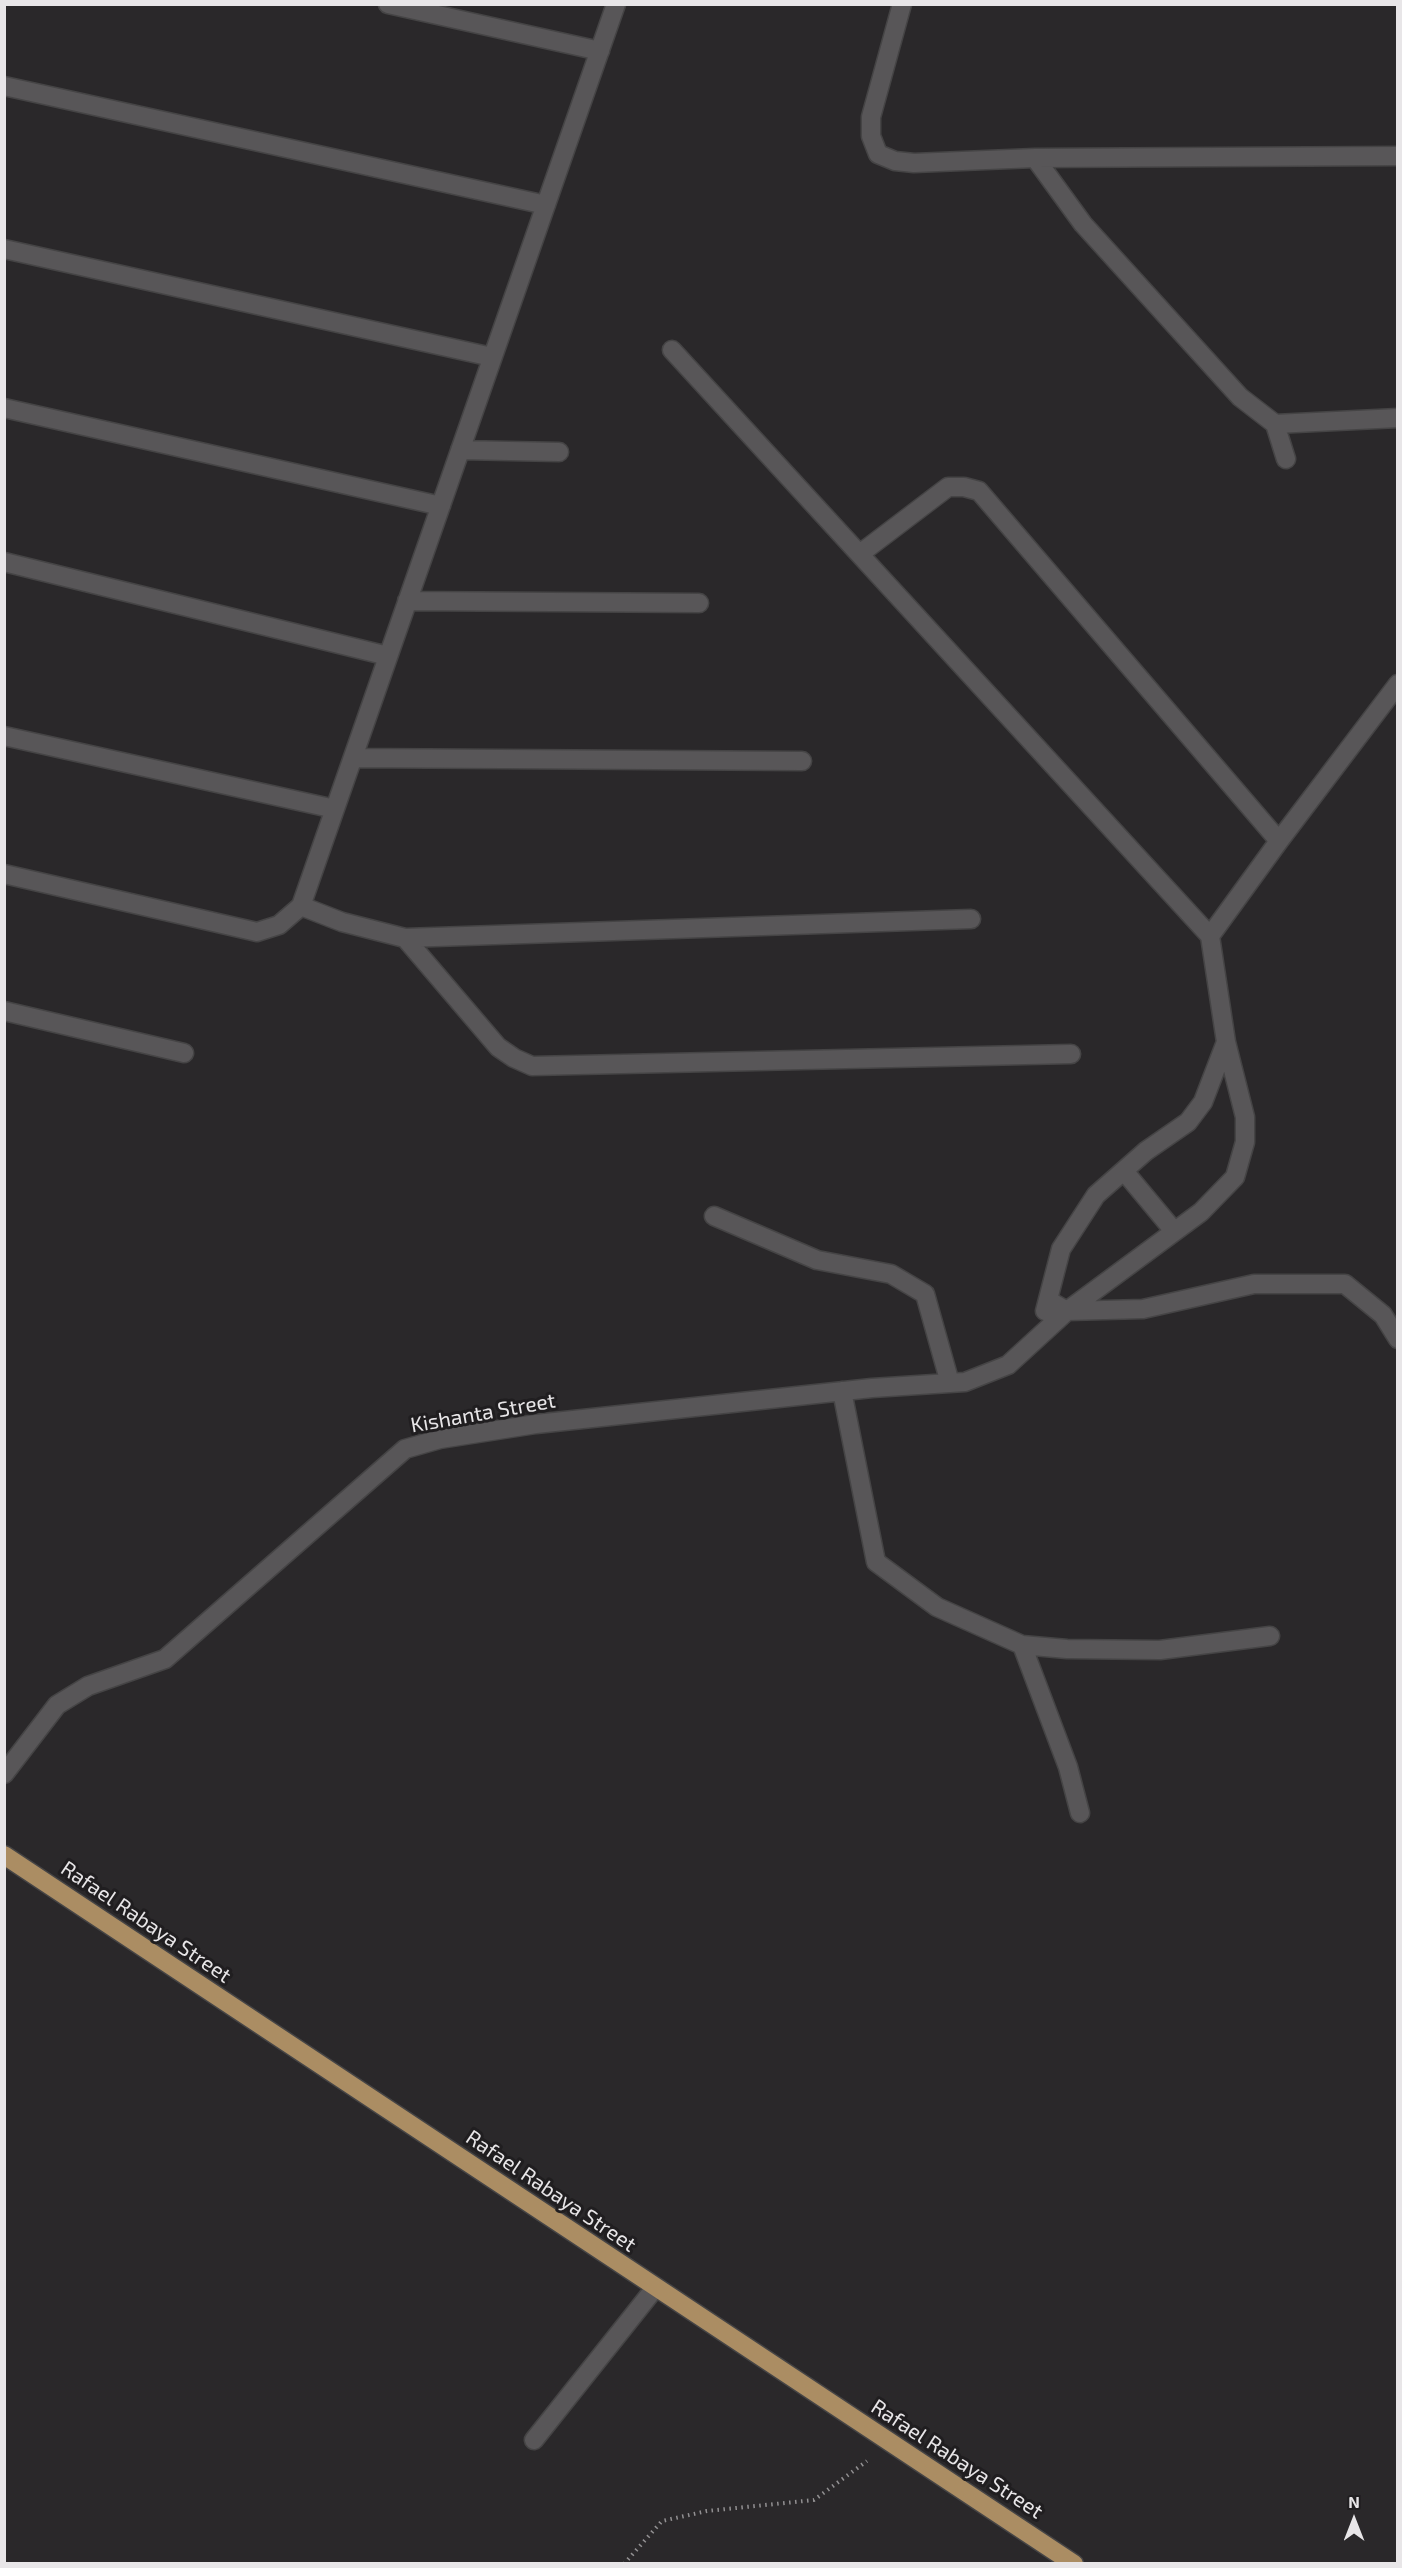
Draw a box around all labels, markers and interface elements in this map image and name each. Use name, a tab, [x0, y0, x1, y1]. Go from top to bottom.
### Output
street label: Kishanta Street	[409, 1388, 557, 1438]
street label: Rafael Rabaya Street	[56, 1856, 236, 1988]
street label: Rafael Rabaya Street	[461, 2125, 641, 2257]
street label: Rafael Rabaya Street	[866, 2394, 1048, 2524]
north arrow	[1324, 2490, 1384, 2550]
text: N	[1348, 2492, 1360, 2511]

